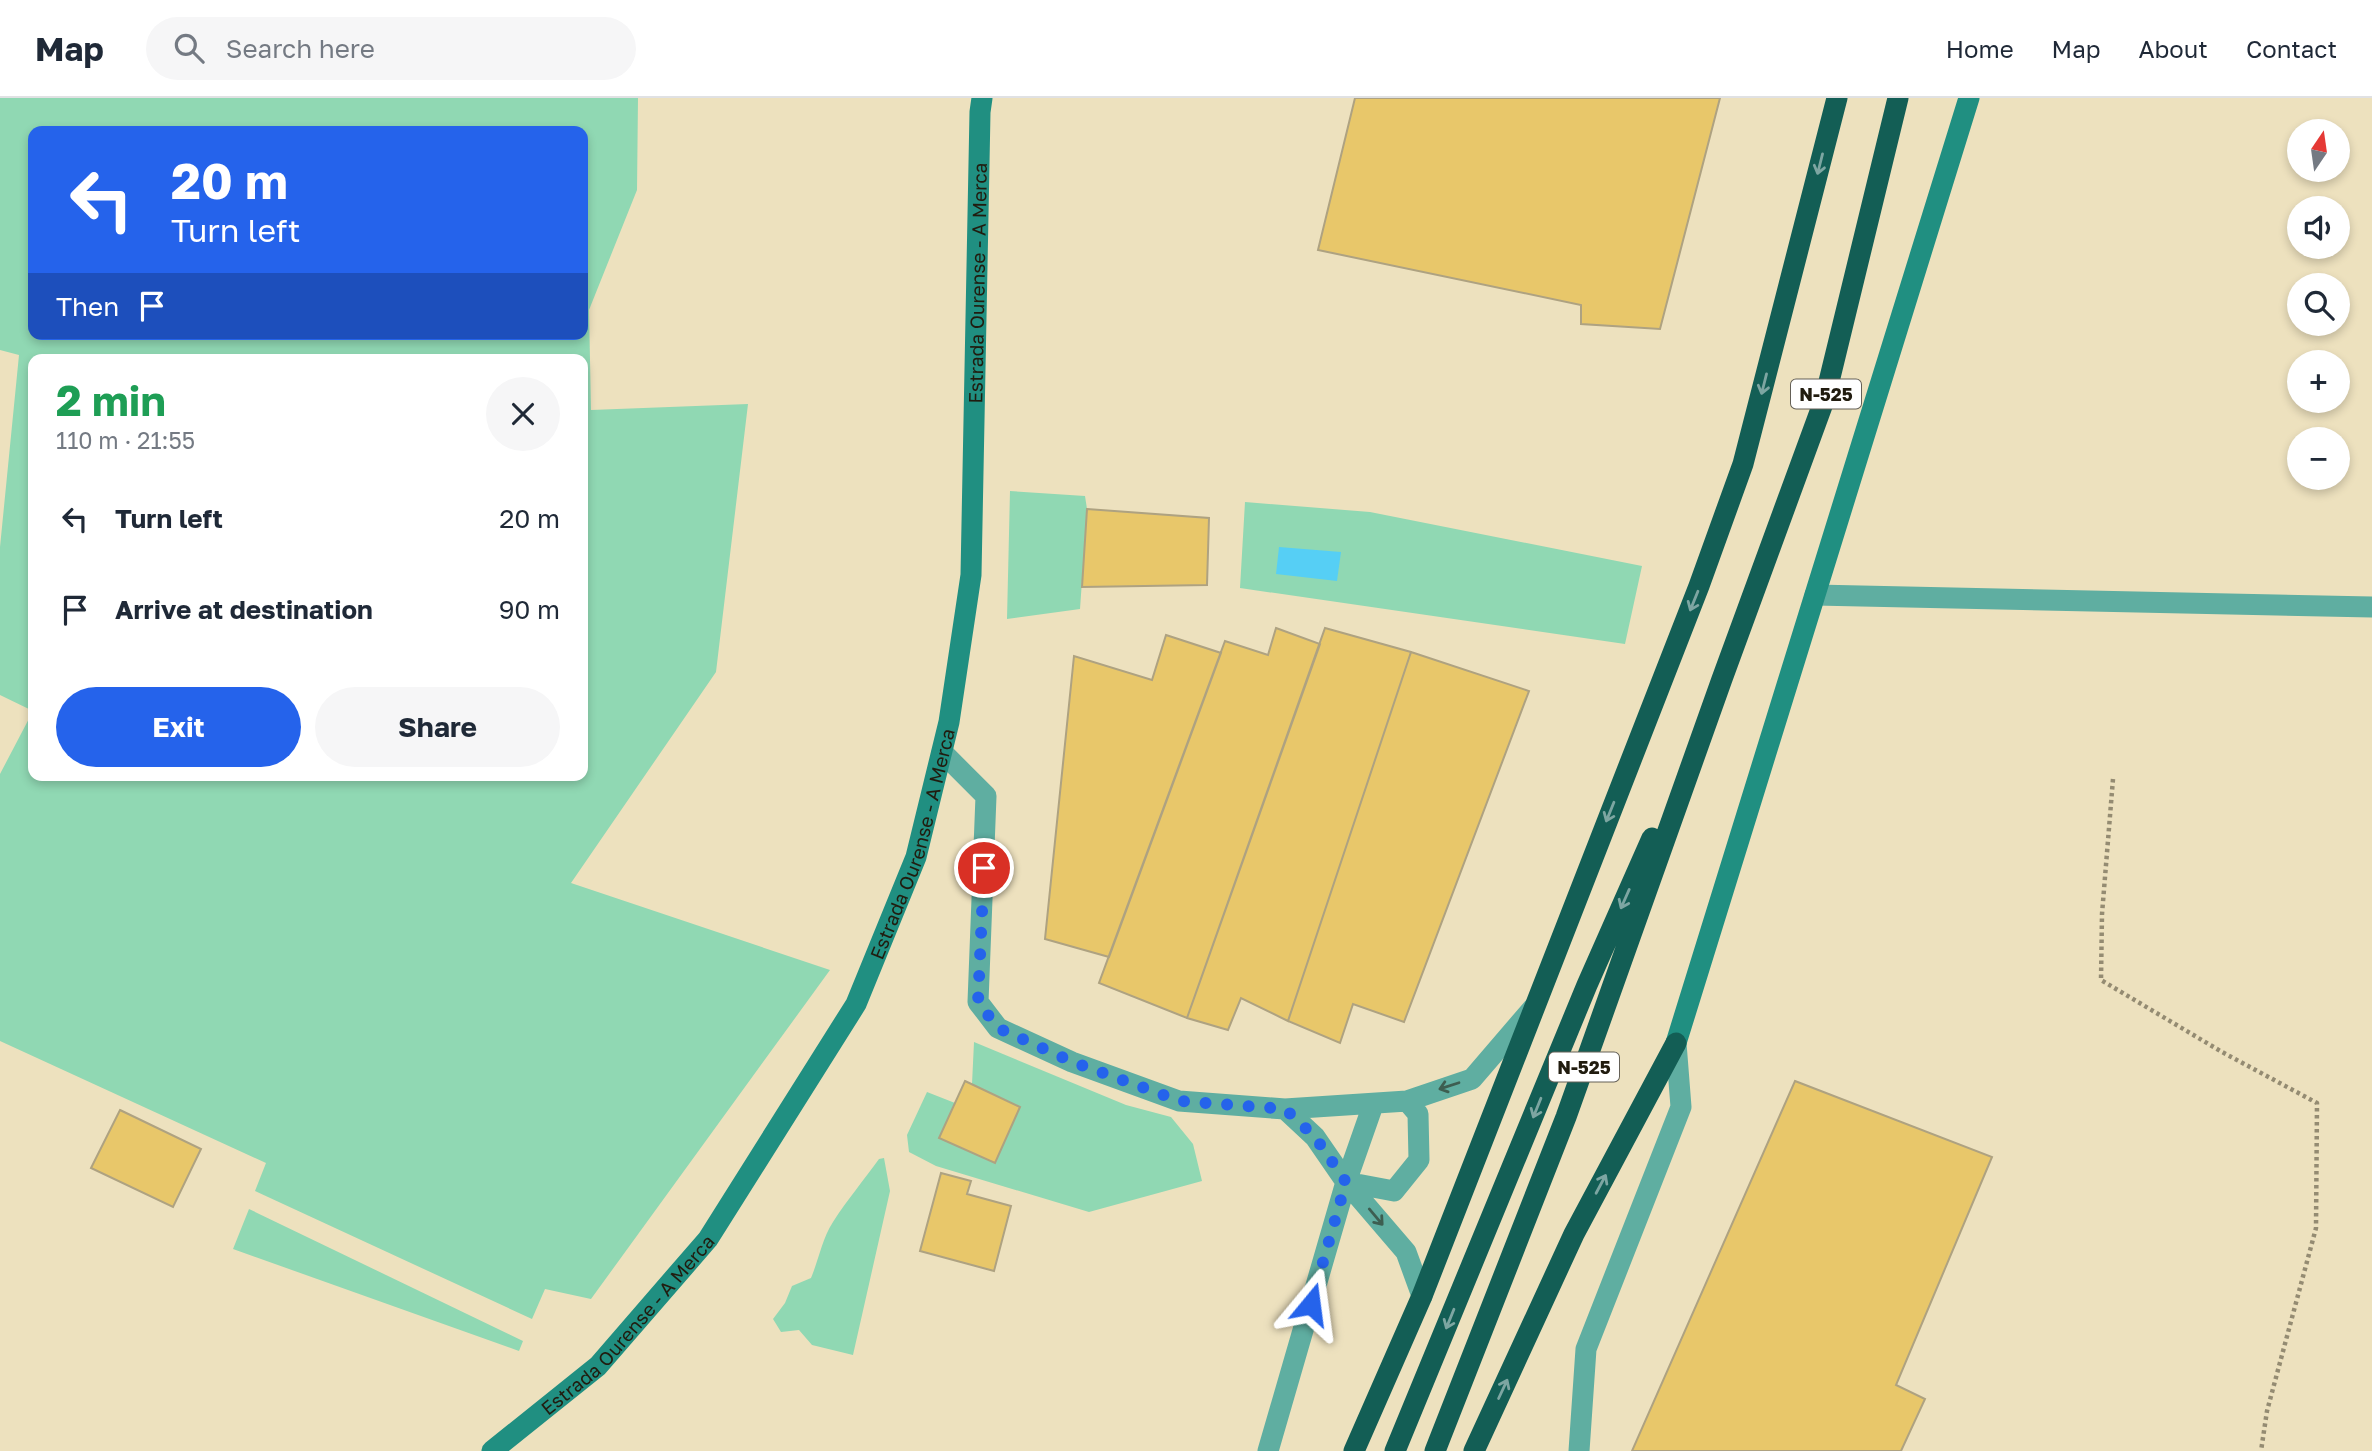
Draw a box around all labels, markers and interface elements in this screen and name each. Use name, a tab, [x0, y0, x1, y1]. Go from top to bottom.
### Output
search box	[146, 17, 636, 80]
text: Map	[35, 29, 104, 68]
icon: search	[170, 29, 208, 67]
text: Search here	[226, 33, 375, 64]
text: Home	[1946, 34, 2014, 63]
text: Map	[2052, 34, 2101, 63]
text: About	[2139, 34, 2208, 63]
text: Contact	[2246, 34, 2337, 63]
north arrow	[2287, 119, 2350, 182]
map controls	[2287, 119, 2350, 490]
text: 20 m	[171, 151, 288, 210]
one-way arrow	[1813, 152, 1826, 175]
icon: left	[56, 154, 147, 245]
street label: Estrada Ourense - A Merca	[963, 162, 991, 404]
button: sound	[2287, 196, 2350, 259]
text: Turn left	[171, 211, 300, 249]
button: search	[2287, 273, 2350, 336]
icon: arrive	[133, 287, 171, 325]
text: Then	[56, 291, 119, 322]
button: +	[2287, 350, 2350, 413]
one-way arrow	[1757, 373, 1770, 395]
text: 2 min	[56, 375, 166, 425]
button: close	[486, 377, 560, 451]
road number: N-525	[1791, 380, 1861, 408]
text: 110 m · 21:55	[56, 426, 195, 454]
button: −	[2287, 427, 2350, 490]
icon: left	[56, 500, 94, 538]
text: Turn left	[115, 503, 223, 534]
text: 20 m	[499, 503, 560, 534]
one-way arrow	[1686, 589, 1699, 611]
icon: arrive	[56, 591, 94, 629]
text: Arrive at destination	[115, 594, 373, 625]
text: 90 m	[499, 594, 560, 625]
button: Exit	[56, 687, 301, 767]
button: Share	[315, 687, 560, 767]
street label: Estrada Ourense - A Merca	[864, 726, 959, 962]
one-way arrow	[1603, 801, 1616, 823]
pin	[954, 838, 1014, 898]
icon: arrive	[965, 849, 1003, 887]
one-way arrow	[1618, 887, 1631, 909]
road number: N-525	[1549, 1052, 1619, 1082]
one-way arrow	[1439, 1081, 1461, 1094]
one-way arrow	[1529, 1097, 1542, 1119]
one-way arrow	[1595, 1174, 1608, 1195]
one-way arrow	[1368, 1208, 1384, 1226]
street label: Estrada Ourense - A Merca	[536, 1229, 718, 1419]
position arrow	[1274, 1267, 1348, 1341]
one-way arrow	[1443, 1307, 1456, 1329]
one-way arrow	[1497, 1379, 1510, 1400]

